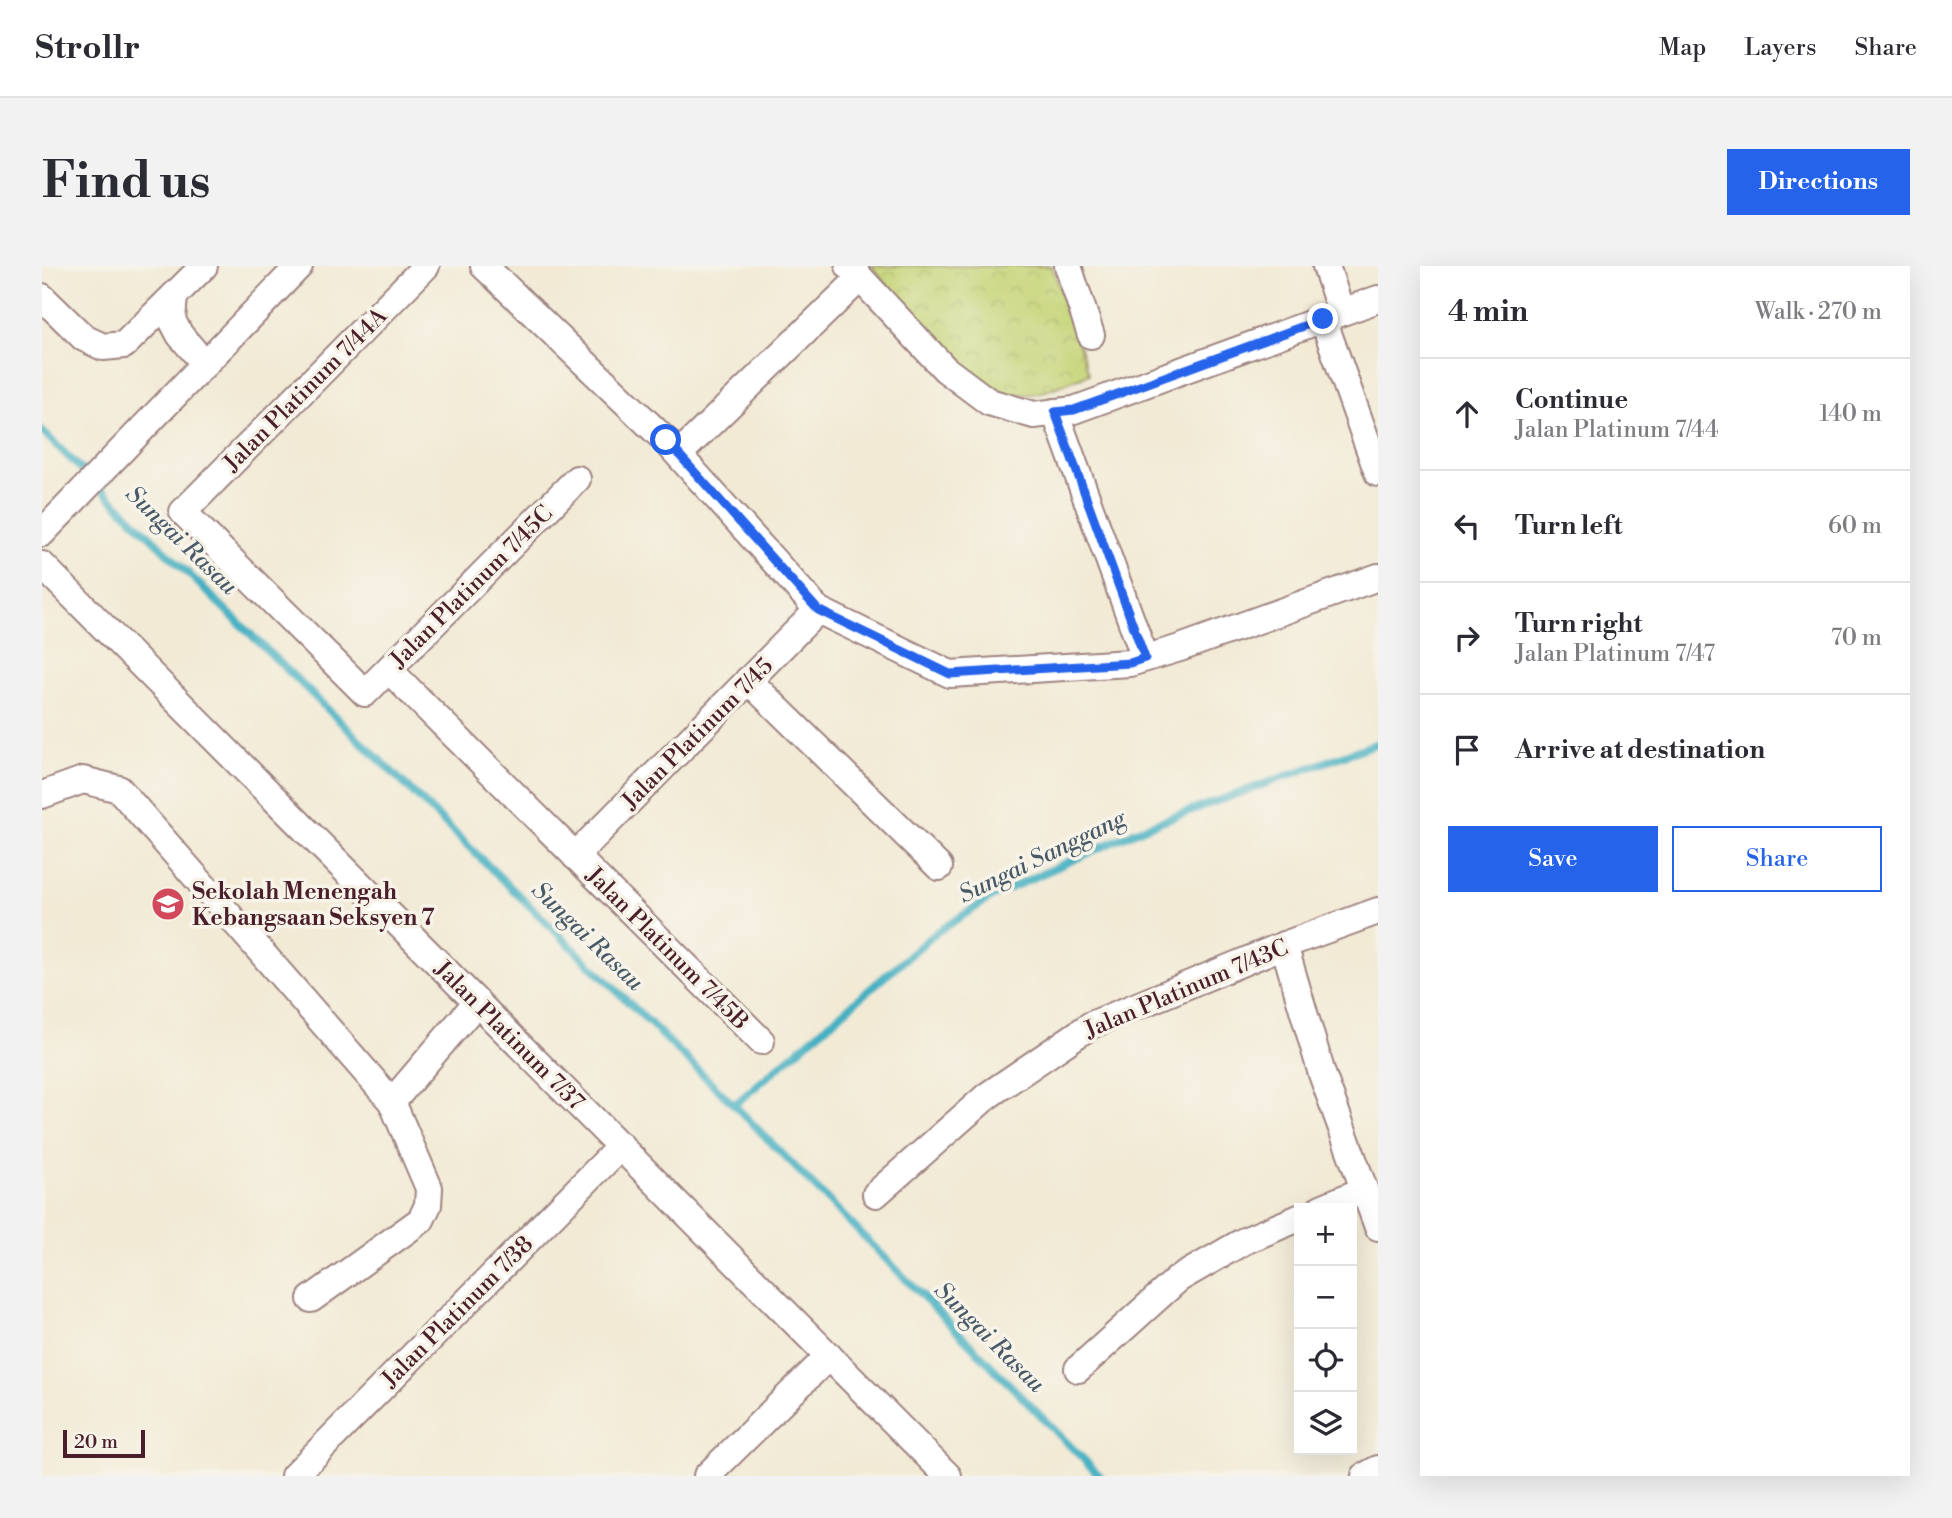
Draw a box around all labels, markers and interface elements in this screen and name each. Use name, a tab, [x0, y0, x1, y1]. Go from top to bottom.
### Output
text: Strollr	[35, 28, 140, 69]
text: Map	[1659, 33, 1706, 63]
text: Layers	[1744, 33, 1816, 63]
text: Share	[1854, 33, 1917, 63]
button: Directions	[1727, 149, 1910, 215]
text: Find us	[42, 152, 211, 213]
text: 4 min	[1448, 293, 1528, 331]
text: Walk · 270 m	[1755, 298, 1882, 326]
street label: Jalan Platinum 7/44A	[218, 301, 394, 478]
route end	[1307, 303, 1338, 334]
text: Continue	[1515, 384, 1628, 416]
icon: ahead	[1448, 395, 1486, 433]
text: 140 m	[1819, 400, 1882, 428]
text: Jalan Platinum 7/44	[1515, 416, 1719, 444]
route start	[650, 424, 681, 455]
water label: Sungai Rasau	[119, 480, 244, 602]
street label: Jalan Platinum 7/45C	[384, 500, 559, 674]
icon: left	[1448, 507, 1486, 545]
text: Turn left	[1515, 510, 1623, 542]
text: 60 m	[1828, 512, 1882, 540]
text: Turn right	[1515, 608, 1643, 640]
icon: right	[1448, 619, 1486, 657]
text: 70 m	[1831, 624, 1882, 652]
text: Jalan Platinum 7/47	[1515, 640, 1715, 668]
street label: Jalan Platinum 7/45	[616, 652, 779, 816]
icon: arrive	[1448, 731, 1486, 769]
text: Arrive at destination	[1515, 734, 1765, 766]
water label: Sungai Sanggang	[954, 803, 1132, 910]
button: Save	[1448, 826, 1658, 892]
button: Share	[1672, 826, 1882, 892]
street label: Jalan Platinum 7/45B	[579, 861, 754, 1036]
water label: Sungai Rasau	[525, 876, 650, 998]
place label: Sekolah Menengah Kebangsaan Seksyen 7	[192, 878, 435, 932]
school or university icon: Sekolah Menengah Kebangsaan Seksyen 7	[149, 885, 187, 923]
street label: Jalan Platinum 7/43C	[1080, 933, 1292, 1045]
street label: Jalan Platinum 7/37	[428, 955, 590, 1116]
map controls	[1294, 1203, 1357, 1455]
button: +	[1294, 1203, 1357, 1266]
street label: Jalan Platinum 7/38	[375, 1230, 539, 1394]
button: −	[1294, 1266, 1357, 1329]
water label: Sungai Rasau	[928, 1276, 1051, 1400]
button: locate	[1294, 1329, 1357, 1392]
button: layers	[1294, 1392, 1357, 1455]
scale bar	[63, 1427, 145, 1459]
text: 20 m	[74, 1430, 118, 1454]

